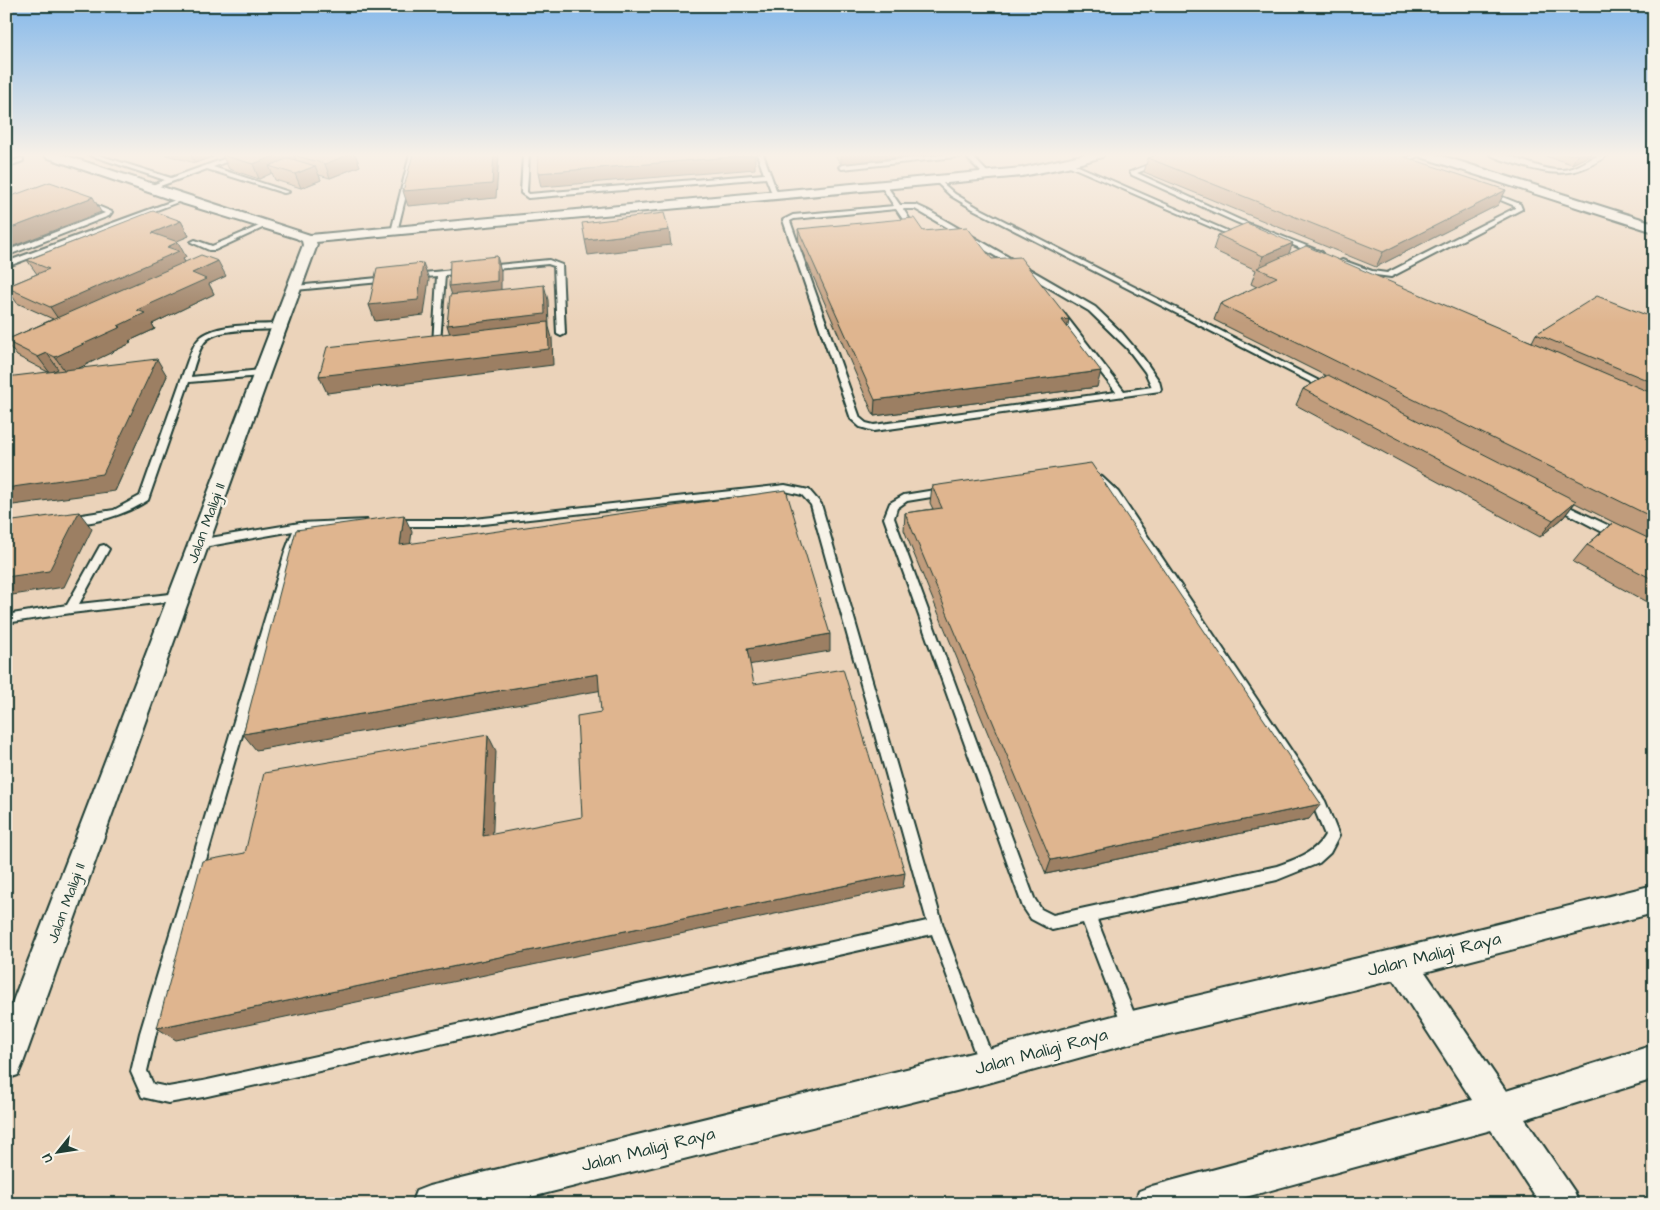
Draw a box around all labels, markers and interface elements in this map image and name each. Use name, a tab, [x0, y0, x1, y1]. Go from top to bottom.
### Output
street label: Jalan Maligi II	[182, 480, 232, 567]
street label: Jalan Maligi II	[42, 860, 92, 947]
street label: Jalan Maligi Raya	[1365, 926, 1504, 984]
street label: Jalan Maligi Raya	[972, 1022, 1111, 1082]
street label: Jalan Maligi Raya	[579, 1121, 718, 1179]
north arrow	[32, 1128, 82, 1178]
text: U	[37, 1149, 58, 1166]

